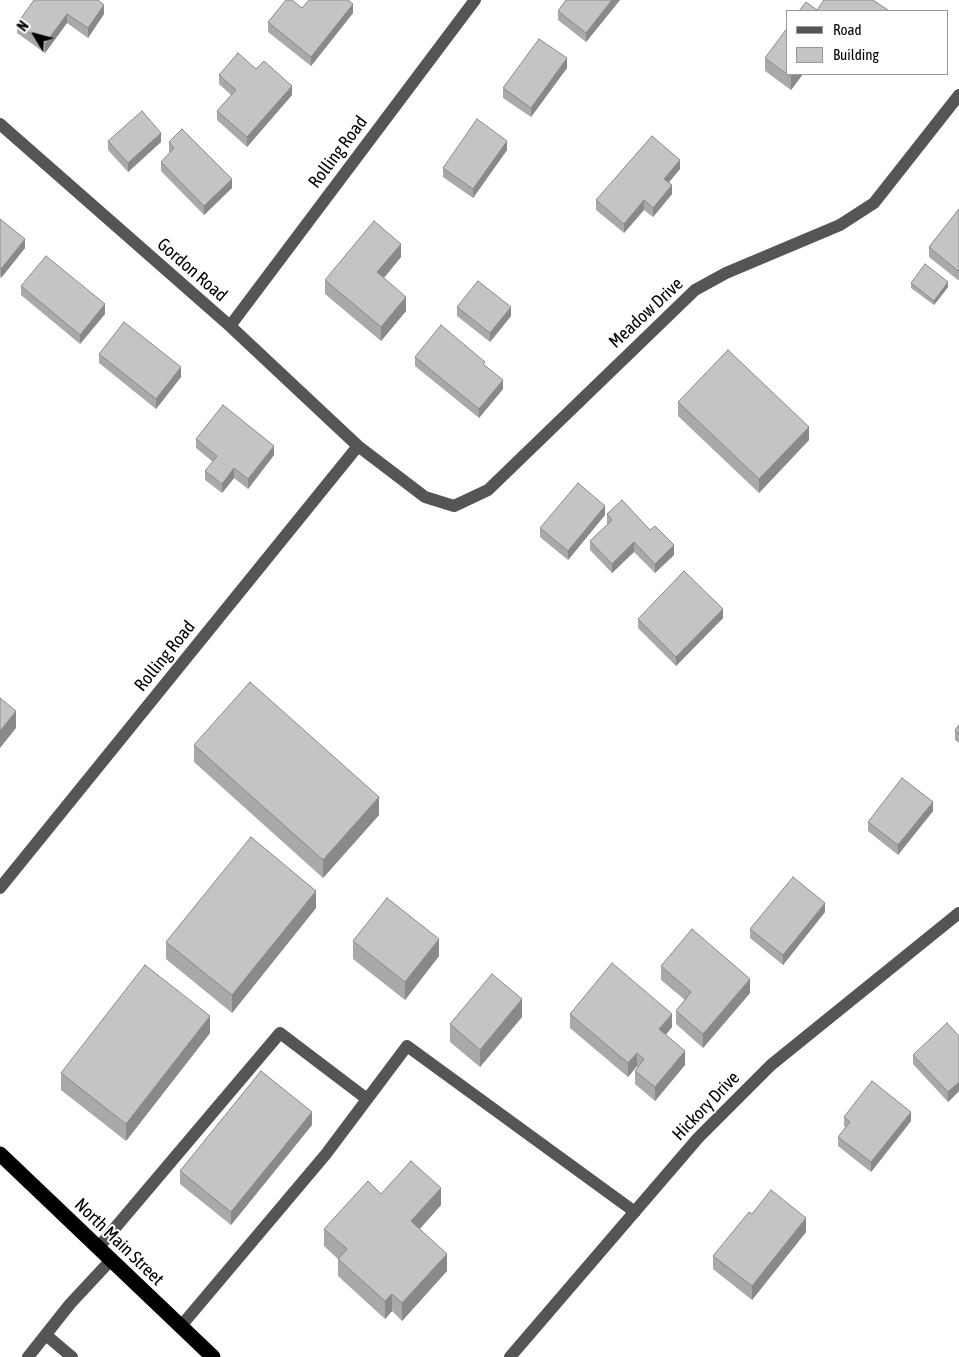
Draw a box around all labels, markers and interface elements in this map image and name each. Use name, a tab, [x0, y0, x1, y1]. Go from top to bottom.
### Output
north arrow	[10, 10, 60, 60]
legend	[786, 10, 949, 75]
text: N	[14, 18, 32, 34]
text: Road	[833, 21, 862, 38]
text: Building	[833, 46, 879, 63]
street label: Rolling Road	[304, 112, 372, 192]
street label: Gordon Road	[153, 234, 231, 306]
street label: Meadow Drive	[604, 273, 688, 353]
street label: Rolling Road	[130, 616, 200, 696]
street label: Hickory Drive	[668, 1067, 744, 1145]
street label: North Main Street	[70, 1194, 168, 1290]

